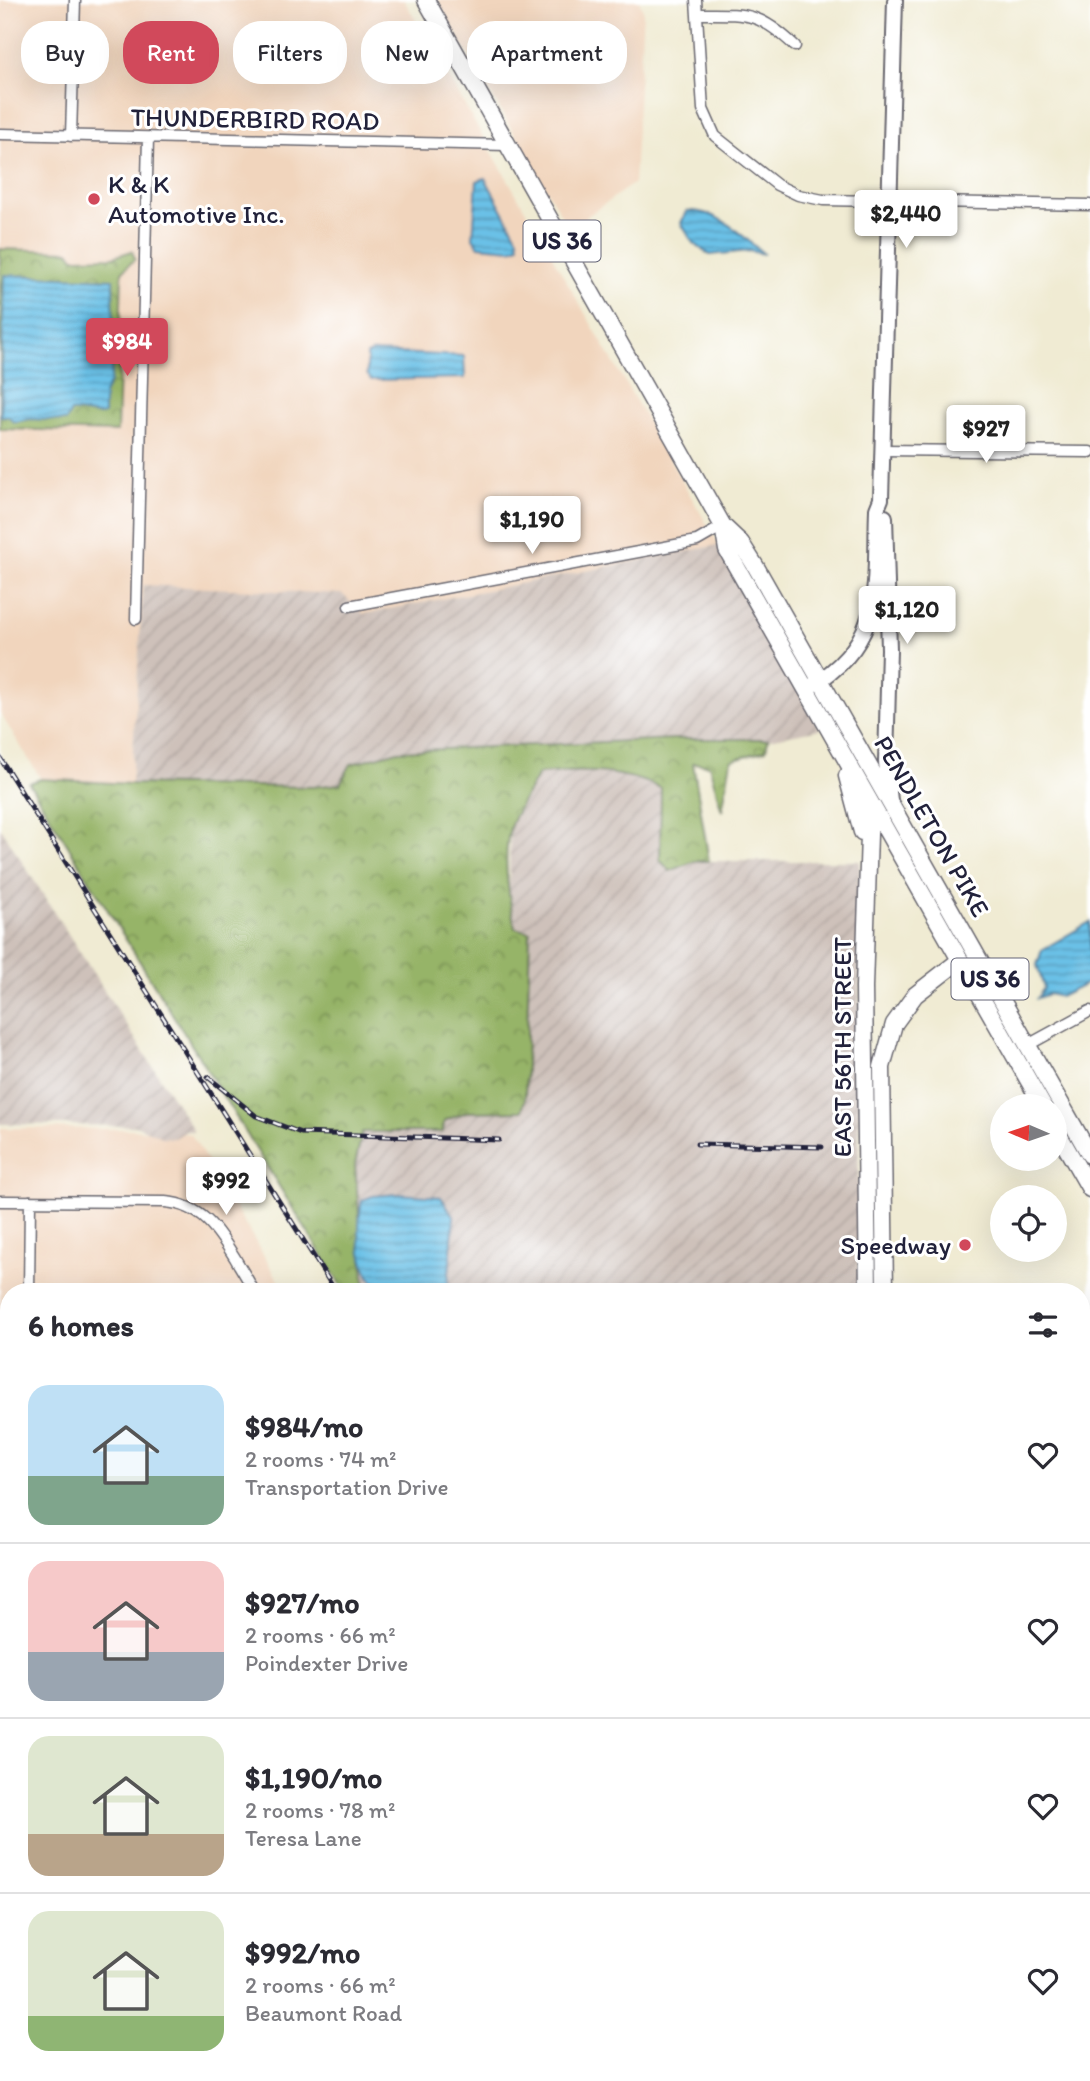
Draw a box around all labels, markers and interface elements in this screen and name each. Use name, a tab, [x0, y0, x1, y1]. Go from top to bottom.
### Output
chip: Buy	[21, 21, 109, 84]
chip: Rent	[123, 21, 219, 84]
chip: Filters	[233, 21, 347, 84]
chip: New	[361, 21, 453, 84]
chip: Apartment	[467, 21, 627, 84]
street label: THUNDERBIRD ROAD	[130, 101, 380, 137]
place label: K & K Automotive Inc.	[108, 168, 285, 230]
pin: $2,440	[849, 190, 963, 250]
marker: K & K Automotive Inc.	[86, 191, 102, 207]
text: $2,440	[870, 199, 942, 227]
road number: US 36	[524, 221, 600, 262]
pin: $984	[86, 318, 168, 378]
text: $984	[102, 327, 152, 355]
pin: $927	[945, 406, 1027, 465]
text: $927	[962, 414, 1010, 442]
pin: $1,190	[475, 496, 589, 556]
text: $1,190	[500, 505, 564, 533]
pin: $1,120	[850, 586, 964, 646]
text: $1,120	[875, 595, 939, 623]
street label: PENDLETON PIKE	[867, 730, 997, 922]
street label: EAST 56TH STREET	[826, 936, 858, 1157]
road number: US 36	[951, 959, 1028, 1000]
north arrow	[990, 1094, 1068, 1171]
map controls	[990, 1094, 1067, 1262]
pin: $992	[185, 1158, 267, 1217]
text: $992	[202, 1166, 250, 1194]
button: locate	[990, 1185, 1067, 1262]
place label: Speedway	[841, 1229, 951, 1261]
marker: Speedway	[957, 1237, 973, 1253]
icon: filters	[1024, 1306, 1062, 1344]
text: 6 homes	[28, 1307, 134, 1344]
text: $984/mo	[245, 1408, 363, 1445]
icon: home	[84, 1413, 168, 1497]
icon: heart	[1024, 1436, 1062, 1474]
text: 2 rooms · 74 m²	[245, 1445, 397, 1473]
text: Transportation Drive	[245, 1473, 449, 1501]
text: $927/mo	[245, 1584, 360, 1621]
icon: home	[84, 1589, 168, 1673]
icon: heart	[1024, 1612, 1062, 1650]
text: 2 rooms · 66 m²	[245, 1621, 396, 1649]
text: Poindexter Drive	[245, 1649, 408, 1677]
text: $1,190/mo	[245, 1759, 382, 1796]
icon: home	[84, 1764, 168, 1848]
icon: heart	[1024, 1787, 1062, 1825]
text: 2 rooms · 78 m²	[245, 1796, 395, 1824]
text: Teresa Lane	[245, 1824, 362, 1852]
text: $992/mo	[245, 1934, 360, 1971]
icon: home	[84, 1939, 168, 2023]
icon: heart	[1024, 1962, 1062, 2000]
text: 2 rooms · 66 m²	[245, 1971, 396, 1999]
text: Beaumont Road	[245, 1999, 402, 2027]

